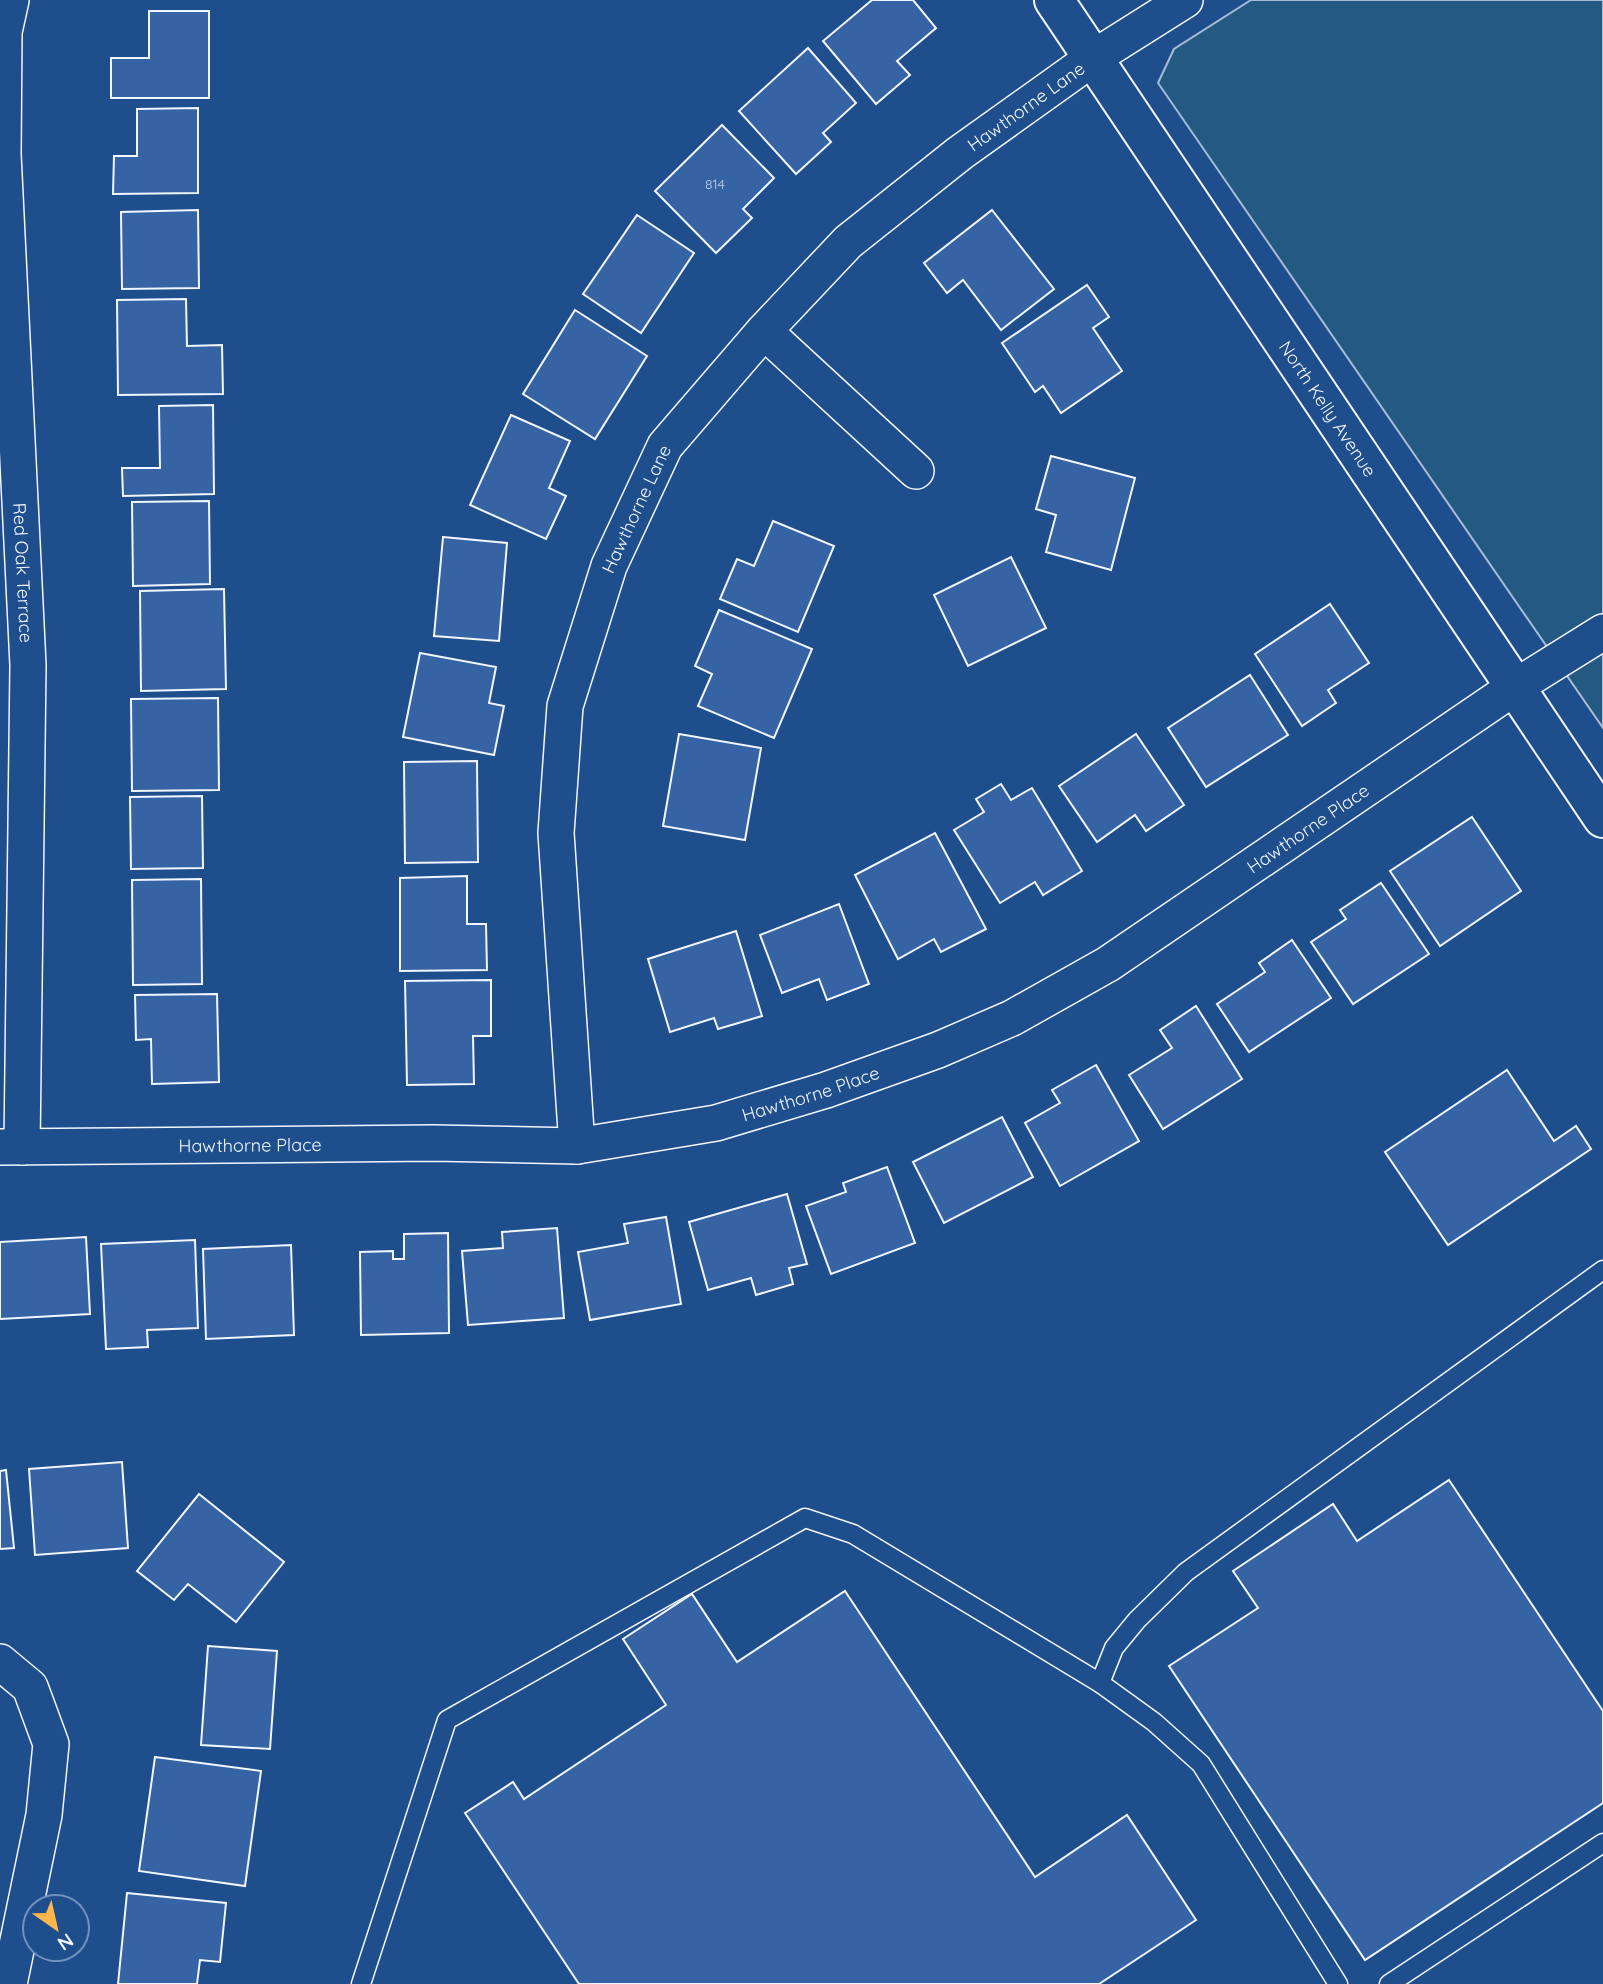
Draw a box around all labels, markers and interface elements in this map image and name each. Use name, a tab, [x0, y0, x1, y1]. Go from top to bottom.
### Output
street label: Hawthorne Lane	[962, 56, 1089, 156]
house number: 814	[705, 175, 725, 193]
street label: North Kelly Avenue	[1274, 336, 1382, 481]
street label: Hawthorne Lane	[596, 441, 676, 577]
street label: Red Oak Terrace	[9, 502, 38, 643]
street label: Hawthorne Place	[1242, 778, 1373, 878]
street label: Hawthorne Place	[739, 1060, 882, 1126]
street label: Hawthorne Place	[178, 1133, 322, 1157]
north arrow	[21, 1893, 91, 1963]
text: N	[53, 1928, 78, 1956]

